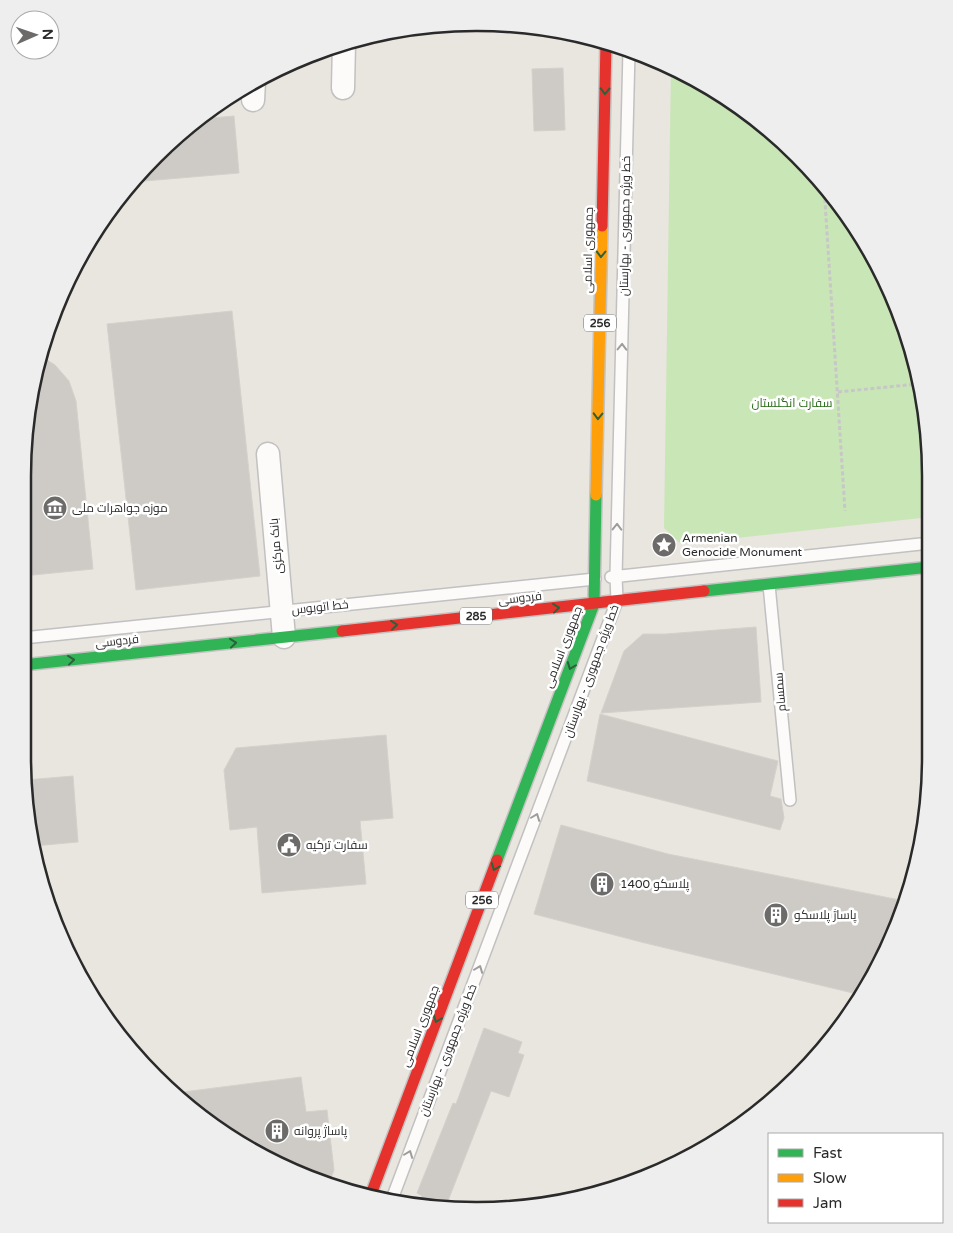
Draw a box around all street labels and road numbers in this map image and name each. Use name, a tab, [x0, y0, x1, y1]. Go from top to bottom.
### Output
street label: خط ویژه جمهوری - بهارستان	[617, 156, 633, 296]
street label: جمهوری اسلامی	[580, 207, 596, 293]
road number: 256	[584, 314, 616, 332]
street label: بانک مرکزی	[267, 517, 285, 575]
street label: فردوسی	[498, 589, 542, 607]
street label: خط اتوبوس	[291, 597, 349, 617]
street label: خط ویژه جمهوری - بهارستان	[560, 603, 622, 739]
street label: جمهوری اسلامی	[541, 604, 585, 690]
road number: 285	[460, 608, 492, 624]
street label: فردوسی	[95, 632, 139, 650]
street label: سمسام	[771, 672, 790, 712]
road number: 256	[466, 892, 498, 908]
street label: خط ویژه جمهوری - بهارستان	[416, 982, 480, 1118]
street label: جمهوری اسلامی	[398, 983, 442, 1069]

